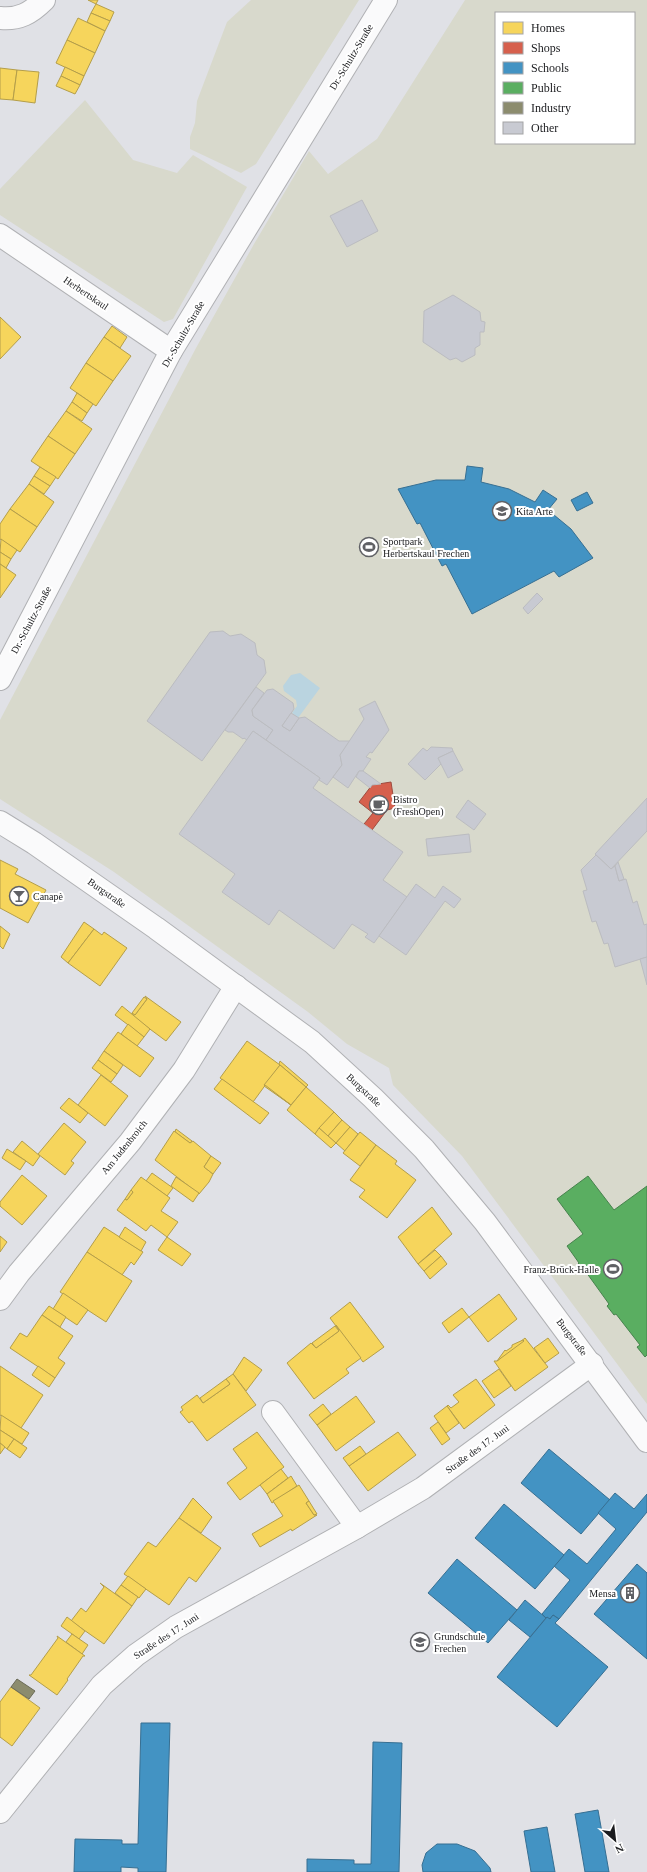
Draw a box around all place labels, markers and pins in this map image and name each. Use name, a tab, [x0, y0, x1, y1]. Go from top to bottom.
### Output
school or university icon: Kita Arte	[491, 500, 513, 522]
place label: Kita Arte	[516, 506, 553, 517]
sports icon: Sportpark Herbertskaul Frechen	[358, 536, 380, 558]
place label: Sportpark Herbertskaul Frechen	[383, 536, 469, 559]
cafe icon: Bistro (FreshOpen)	[368, 794, 390, 816]
place label: Bistro (FreshOpen)	[393, 794, 444, 818]
bar icon: Canapè	[8, 885, 30, 907]
place label: Canapè	[33, 891, 64, 902]
sports icon: Franz-Brück-Halle	[602, 1258, 624, 1280]
place label: Franz-Brück-Halle	[523, 1264, 600, 1275]
building icon: Mensa	[619, 1582, 641, 1604]
place label: Mensa	[589, 1588, 617, 1599]
school or university icon: Grundschule Frechen	[409, 1631, 431, 1653]
place label: Grundschule Frechen	[434, 1631, 486, 1654]

